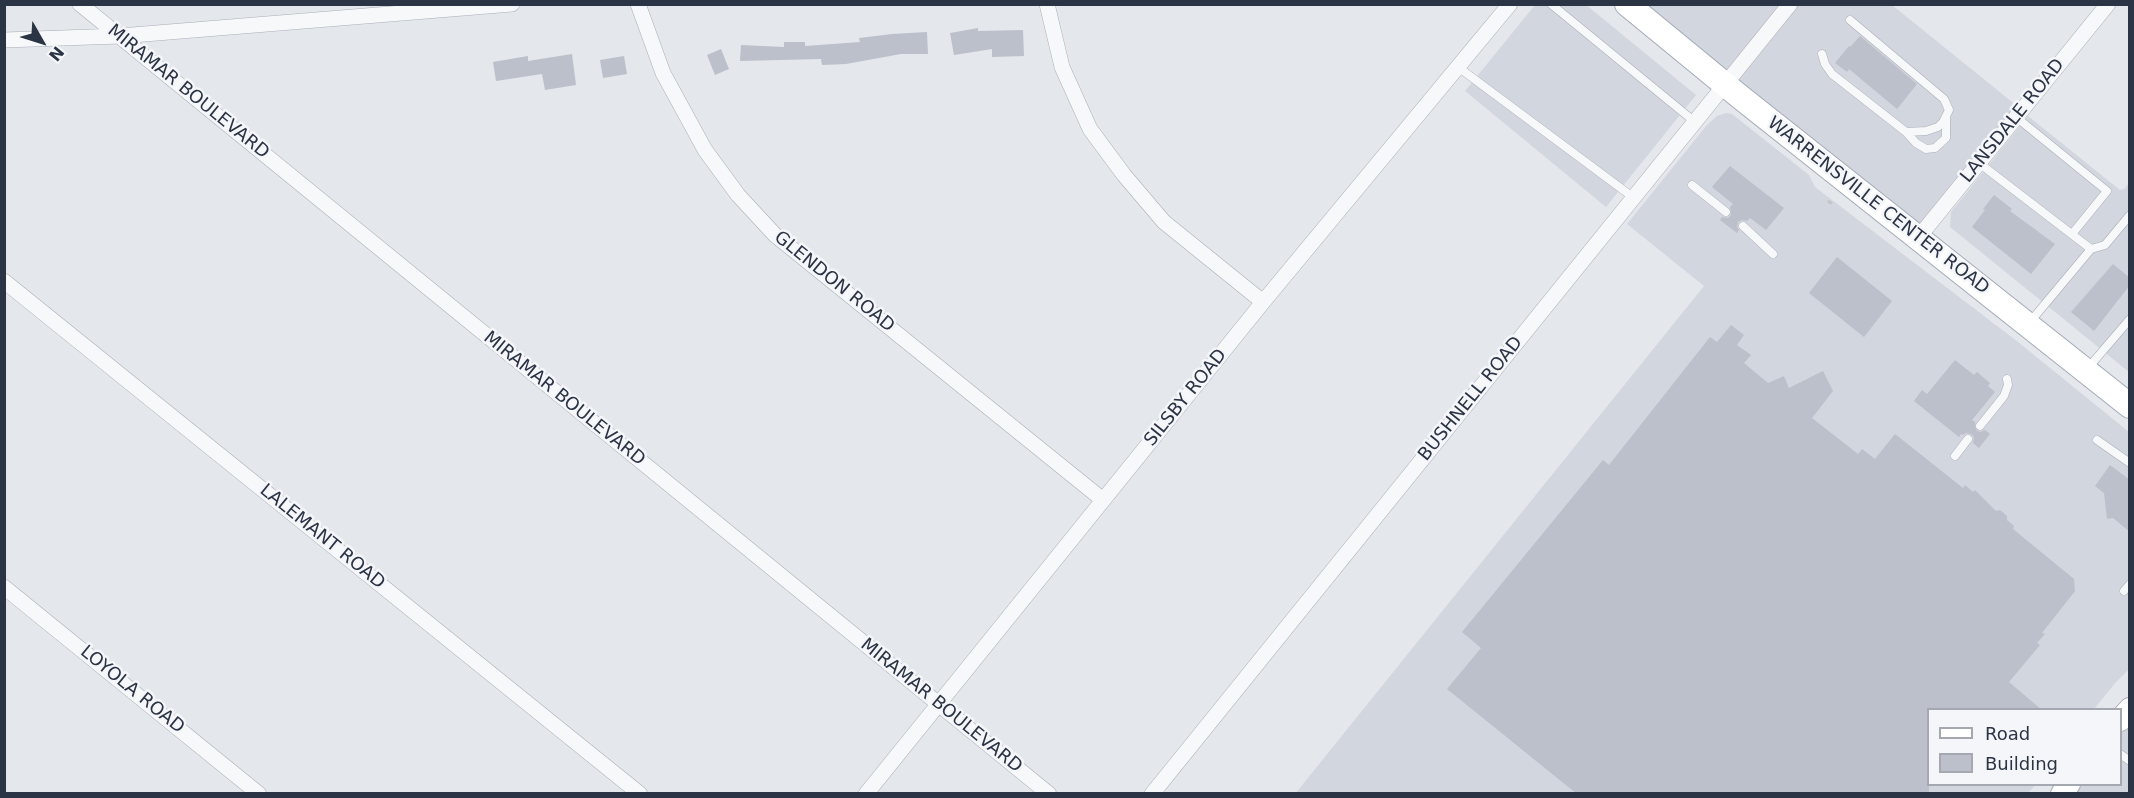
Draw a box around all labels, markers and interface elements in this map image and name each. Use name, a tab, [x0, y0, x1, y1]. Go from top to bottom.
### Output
north arrow	[12, 12, 72, 72]
street label: MIRAMAR BOULEVARD	[103, 20, 273, 164]
text: N	[45, 42, 68, 65]
street label: LANSDALE ROAD	[1956, 55, 2070, 187]
street label: WARRENSVILLE CENTER ROAD	[1763, 113, 1993, 299]
street label: GLENDON ROAD	[769, 227, 899, 337]
street label: MIRAMAR BOULEVARD	[479, 327, 649, 471]
street label: BUSHNELL ROAD	[1414, 333, 1528, 465]
street label: SILSBY ROAD	[1140, 345, 1232, 451]
street label: LALEMANT ROAD	[255, 480, 389, 594]
street label: MIRAMAR BOULEVARD	[856, 634, 1026, 778]
street label: LOYOLA ROAD	[76, 641, 188, 739]
legend	[1927, 708, 2122, 786]
text: Road	[1985, 723, 2030, 744]
text: Building	[1985, 753, 2058, 774]

